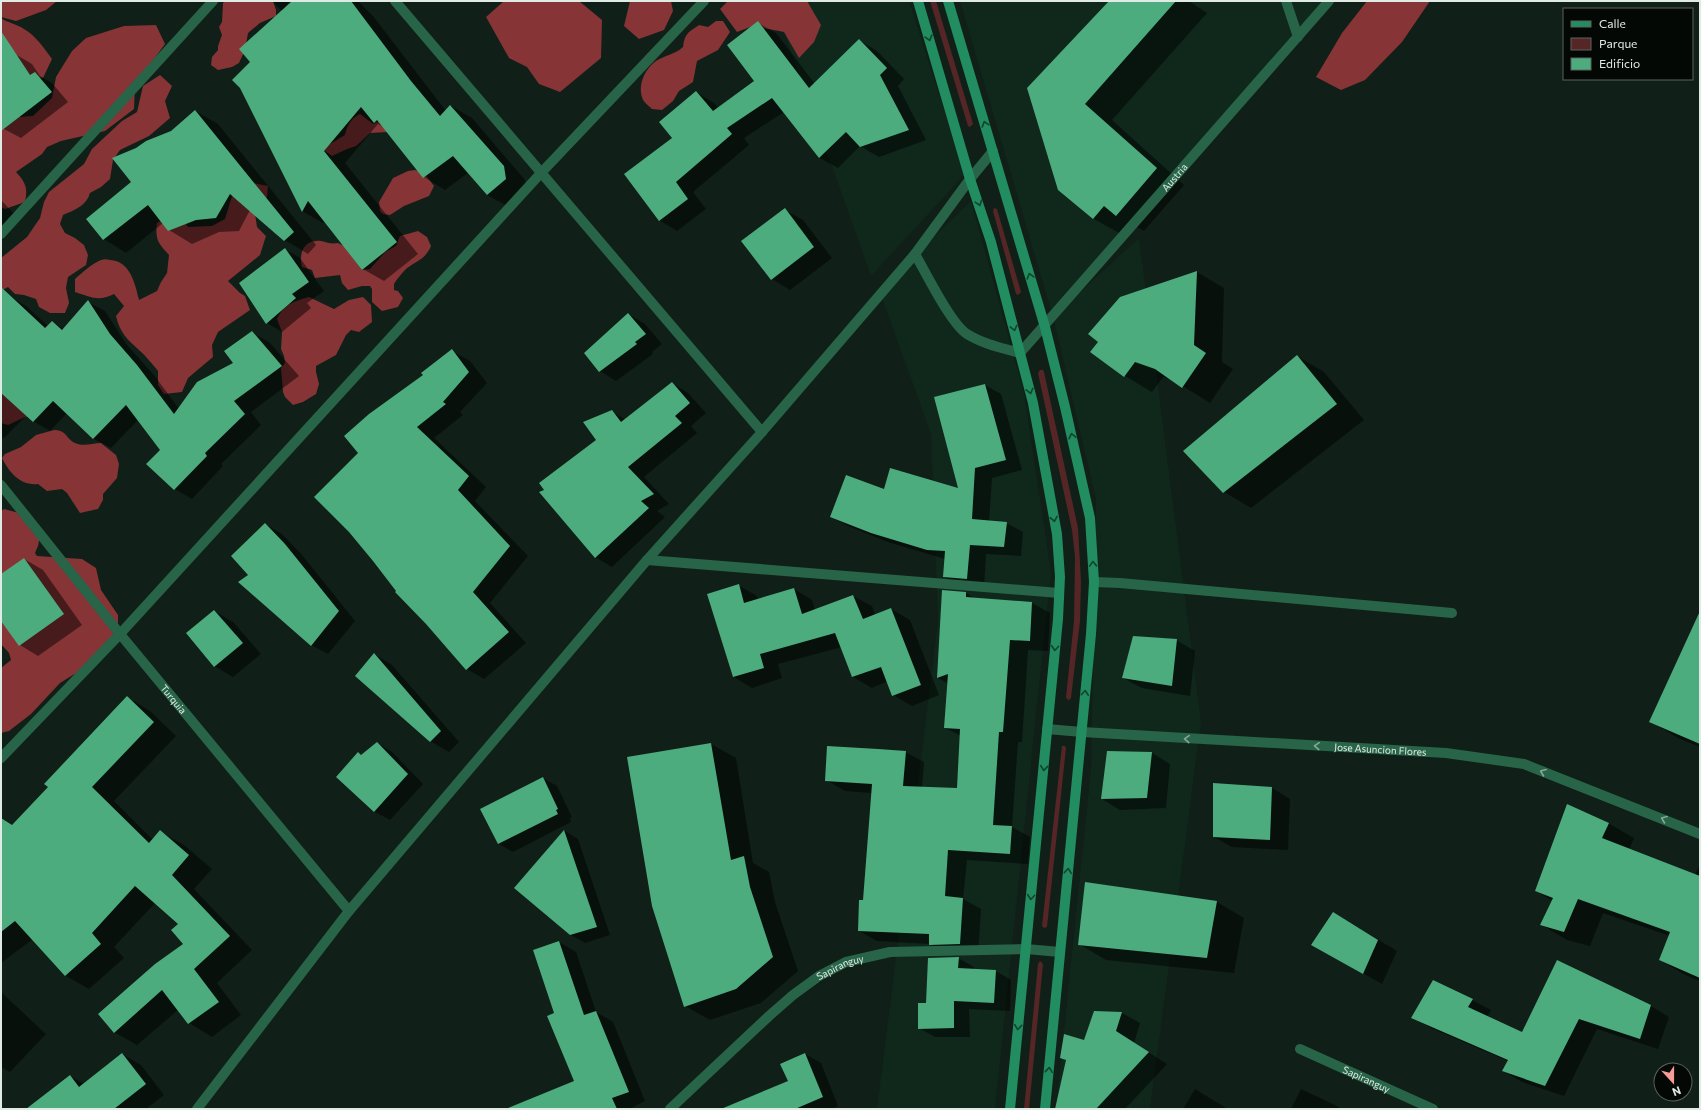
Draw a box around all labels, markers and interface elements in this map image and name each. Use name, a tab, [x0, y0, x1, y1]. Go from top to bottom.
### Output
legend	[1563, 8, 1693, 80]
text: Calle	[1599, 16, 1626, 30]
one-way arrow	[924, 35, 933, 42]
text: Parque	[1599, 36, 1637, 50]
text: Edificio	[1599, 56, 1640, 70]
one-way arrow	[981, 121, 990, 128]
street label: Austria	[1159, 161, 1190, 193]
one-way arrow	[974, 199, 982, 206]
one-way arrow	[1026, 273, 1035, 280]
one-way arrow	[1009, 325, 1017, 331]
one-way arrow	[1025, 388, 1033, 394]
one-way arrow	[1068, 433, 1076, 439]
one-way arrow	[1049, 516, 1058, 522]
one-way arrow	[1089, 561, 1097, 567]
one-way arrow	[1051, 645, 1060, 651]
street label: Turquia	[158, 682, 189, 716]
one-way arrow	[1081, 690, 1090, 697]
one-way arrow	[1184, 734, 1190, 743]
street label: Jose Asuncion Flores	[1334, 741, 1427, 758]
one-way arrow	[1314, 742, 1320, 751]
one-way arrow	[1039, 765, 1048, 771]
one-way arrow	[1539, 768, 1546, 776]
one-way arrow	[1660, 816, 1667, 824]
one-way arrow	[1064, 868, 1073, 874]
one-way arrow	[1026, 894, 1035, 900]
street label: Sapiranguy	[814, 952, 865, 982]
one-way arrow	[1014, 1024, 1023, 1030]
north arrow	[1653, 1062, 1693, 1102]
street label: Sapiranguy	[1341, 1063, 1392, 1095]
one-way arrow	[1044, 1067, 1053, 1073]
text: N	[1671, 1084, 1683, 1099]

